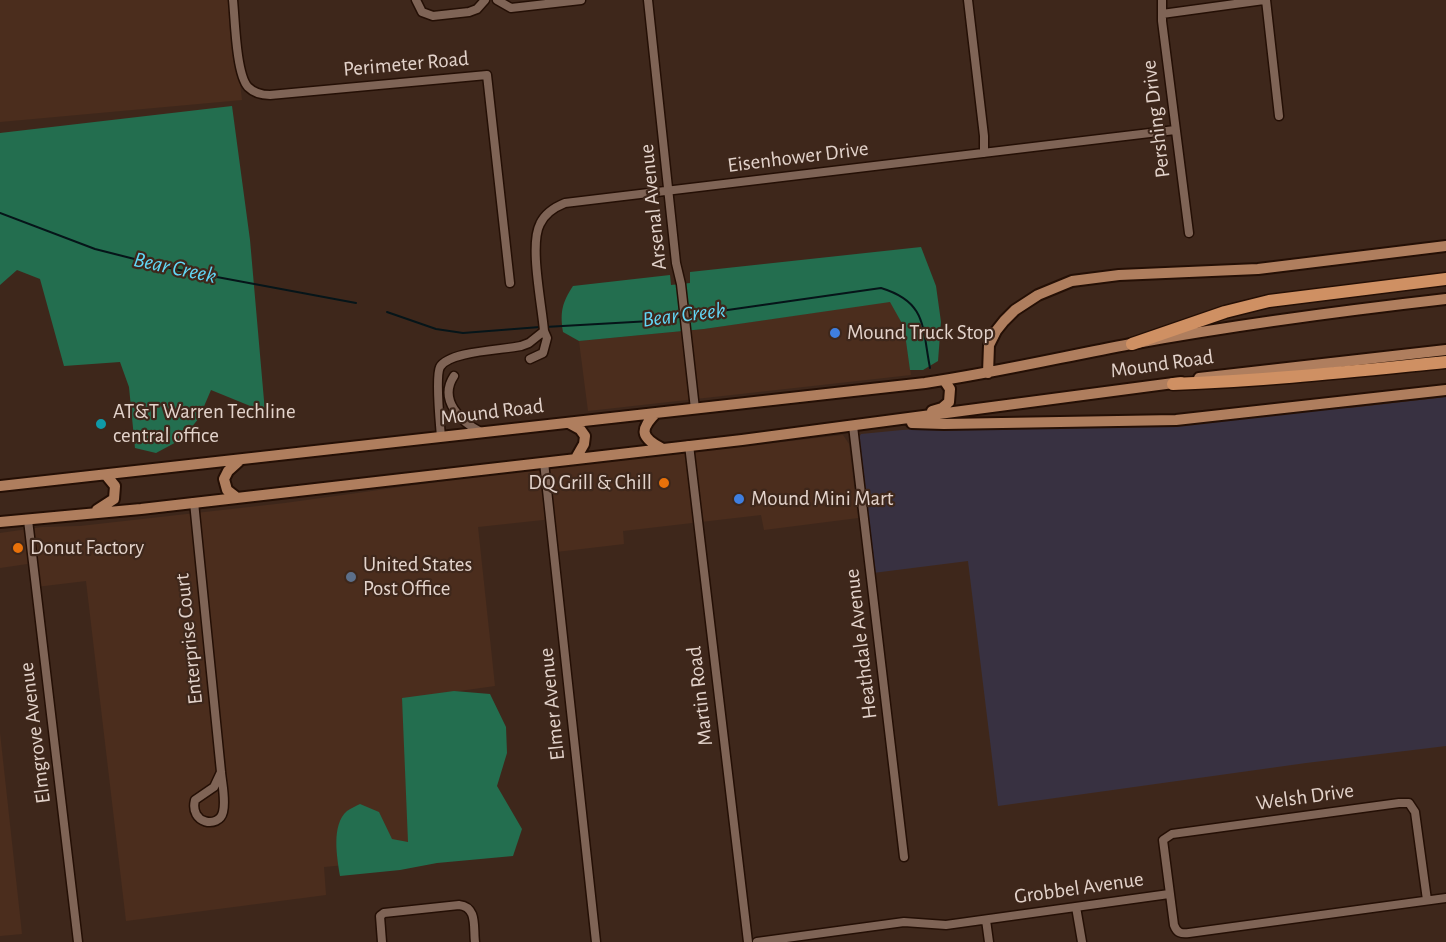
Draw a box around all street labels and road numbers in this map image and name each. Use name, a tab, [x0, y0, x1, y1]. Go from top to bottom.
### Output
street label: Perimeter Road	[342, 46, 470, 82]
street label: Pershing Drive	[1136, 59, 1176, 179]
street label: Eisenhower Drive	[726, 136, 870, 178]
street label: Arsenal Avenue	[634, 143, 672, 271]
street label: Mound Road	[1109, 344, 1215, 384]
street label: Mound Road	[439, 393, 545, 431]
street label: Heathdale Avenue	[839, 567, 883, 721]
street label: Enterprise Court	[170, 572, 208, 706]
street label: Martin Road	[681, 645, 719, 747]
street label: Elmer Avenue	[534, 646, 570, 762]
street label: Elmgrove Avenue	[14, 661, 56, 805]
street label: Welsh Drive	[1254, 778, 1356, 816]
street label: Grobbel Avenue	[1013, 866, 1145, 910]

